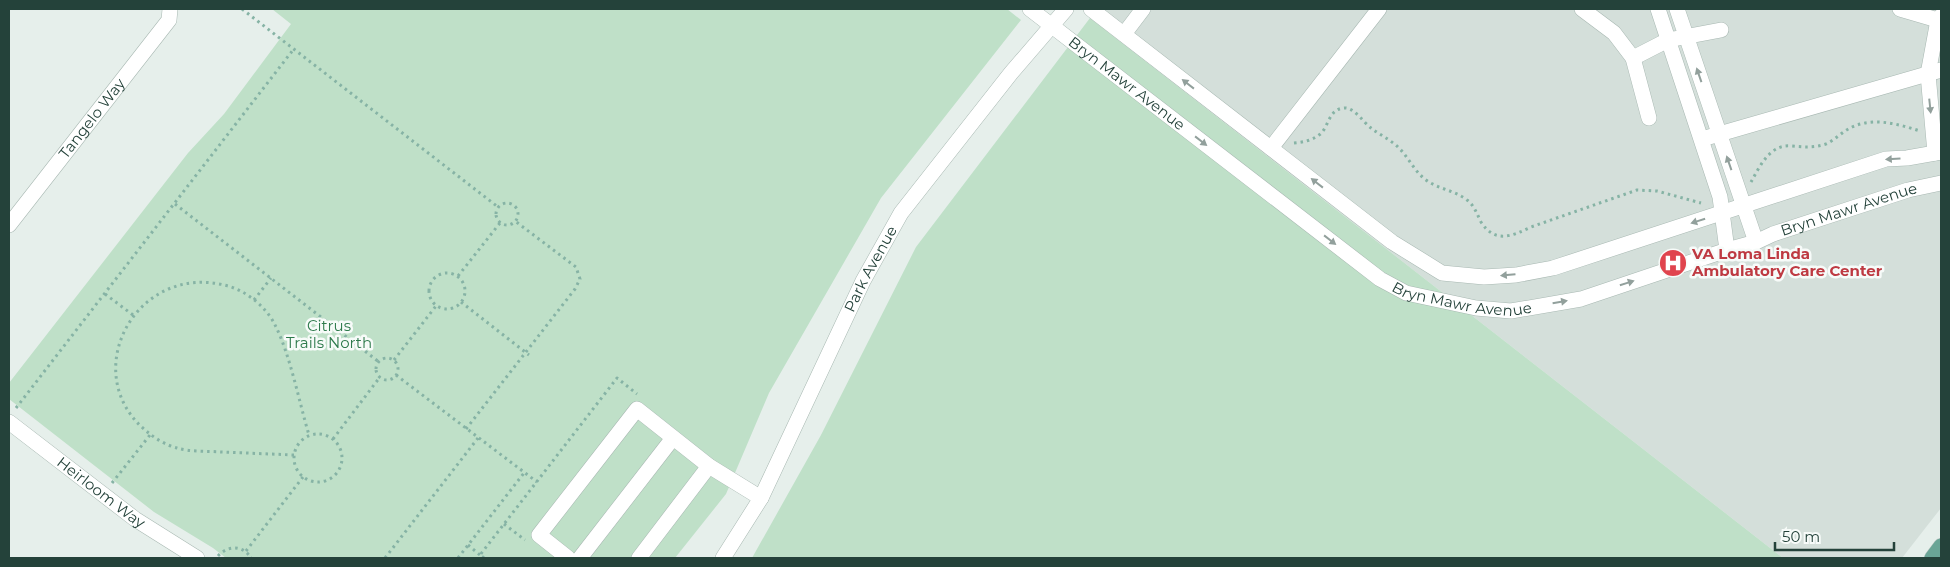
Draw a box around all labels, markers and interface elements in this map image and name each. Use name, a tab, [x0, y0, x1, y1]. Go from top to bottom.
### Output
street label: Bryn Mawr Avenue	[1065, 32, 1189, 134]
one-way arrow	[1695, 67, 1703, 82]
street label: Tangelo Way	[55, 74, 129, 162]
one-way arrow	[1181, 79, 1195, 89]
one-way arrow	[1926, 98, 1934, 114]
one-way arrow	[1194, 136, 1208, 146]
one-way arrow	[1725, 155, 1733, 170]
one-way arrow	[1885, 155, 1901, 163]
one-way arrow	[1310, 178, 1324, 188]
street label: Bryn Mawr Avenue	[1778, 178, 1919, 240]
one-way arrow	[1690, 217, 1705, 225]
street label: Park Avenue	[840, 222, 901, 315]
one-way arrow	[1323, 235, 1337, 245]
place label: VA Loma Linda Ambulatory Care Center	[1691, 244, 1883, 280]
hospital icon: VA Loma Linda Ambulatory Care Center	[1658, 248, 1688, 278]
one-way arrow	[1500, 271, 1516, 279]
street label: Bryn Mawr Avenue	[1389, 277, 1533, 320]
one-way arrow	[1620, 279, 1635, 287]
one-way arrow	[1553, 298, 1569, 306]
park label: Citrus Trails North	[286, 316, 372, 352]
street label: Heirloom Way	[53, 452, 150, 533]
scale bar	[1775, 520, 1894, 552]
text: 50 m	[1782, 527, 1820, 546]

